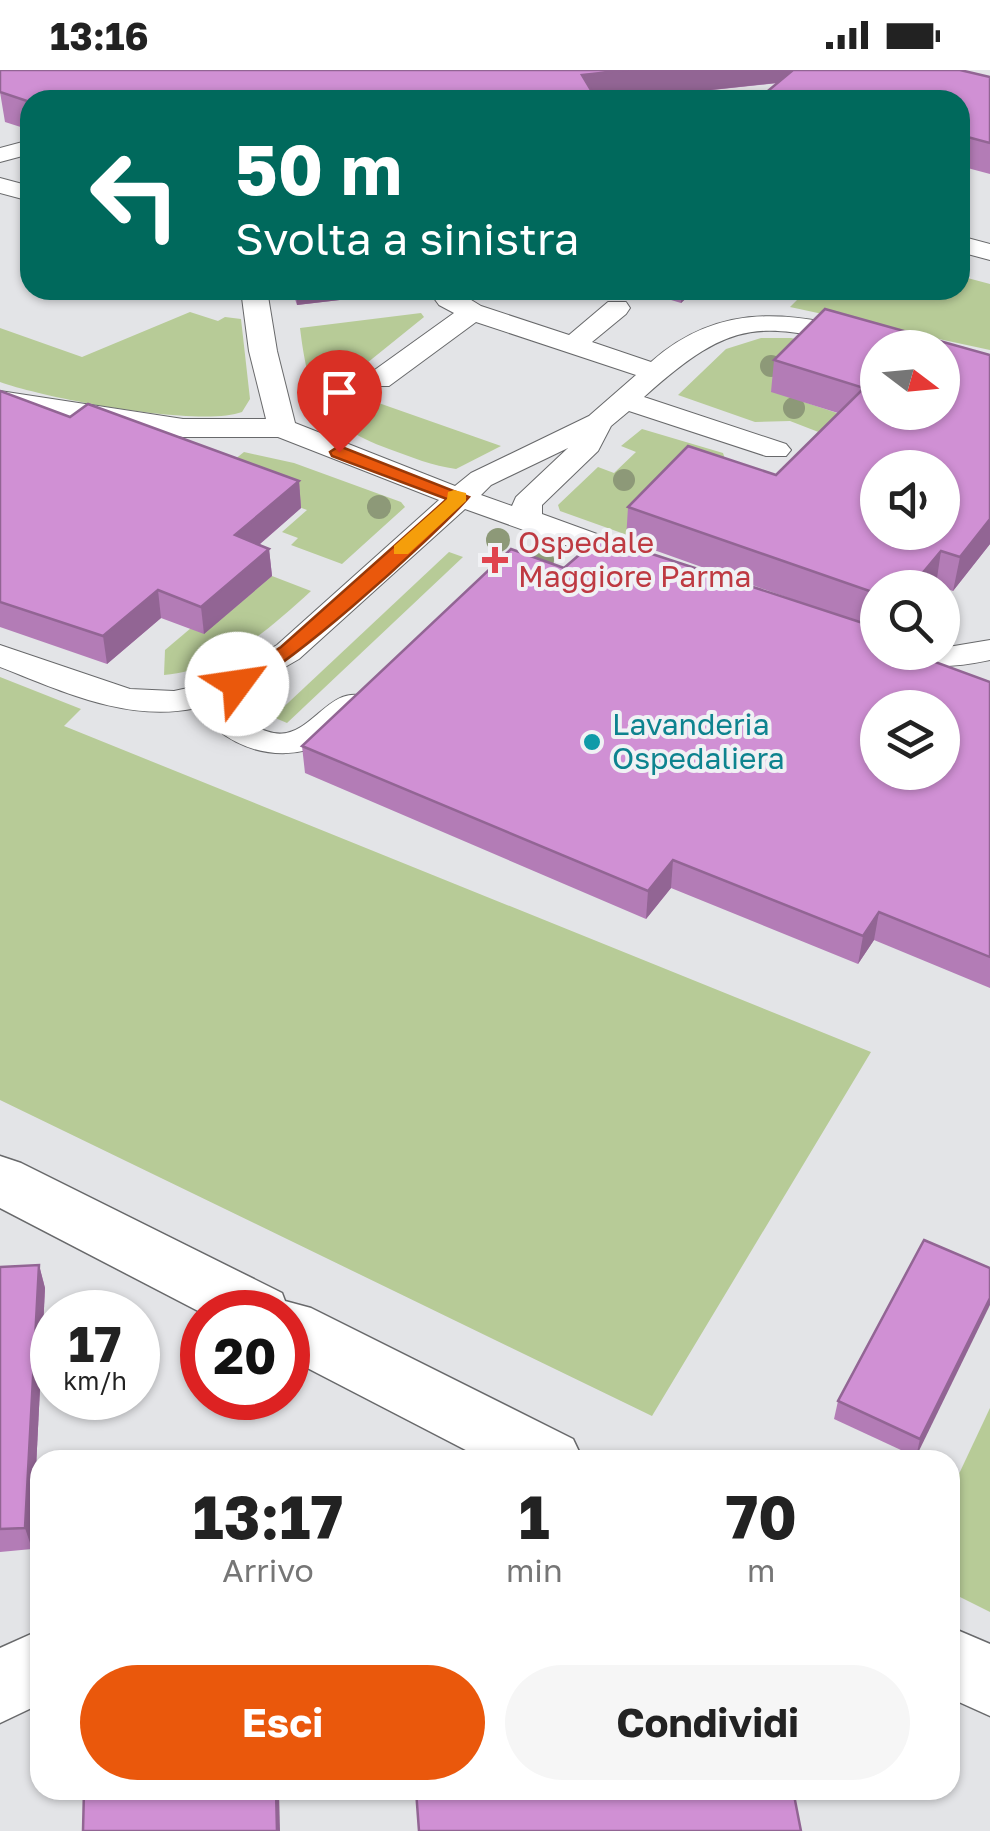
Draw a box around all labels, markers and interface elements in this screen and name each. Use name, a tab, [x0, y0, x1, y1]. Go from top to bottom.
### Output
text: 13:16	[50, 13, 149, 58]
text: 50 m	[235, 126, 402, 210]
icon: left	[70, 130, 200, 260]
text: Svolta a sinistra	[235, 211, 580, 265]
north arrow	[860, 330, 960, 430]
map controls	[860, 330, 960, 790]
pin	[297, 350, 382, 453]
icon: arrive	[312, 365, 367, 420]
button: sound	[860, 450, 960, 550]
place label: Ospedale Maggiore Parma	[518, 524, 752, 594]
marker: Ospedale Maggiore Parma	[482, 547, 508, 573]
button: search	[860, 570, 960, 670]
position arrow	[185, 632, 289, 736]
button: layers	[860, 690, 960, 790]
place label: Lavanderia Ospedaliera	[612, 706, 785, 776]
marker: Lavanderia Ospedaliera	[581, 731, 603, 753]
speed limit sign: 20	[180, 1290, 310, 1420]
text: 17	[68, 1313, 121, 1373]
text: km/h	[63, 1365, 127, 1396]
text: 13:17	[193, 1480, 343, 1552]
text: 1	[519, 1480, 550, 1552]
text: 70	[725, 1480, 797, 1552]
text: Arrivo	[222, 1551, 314, 1589]
text: min	[506, 1551, 563, 1589]
text: m	[747, 1551, 775, 1589]
button: Esci	[80, 1665, 485, 1780]
button: Condividi	[505, 1665, 910, 1780]

